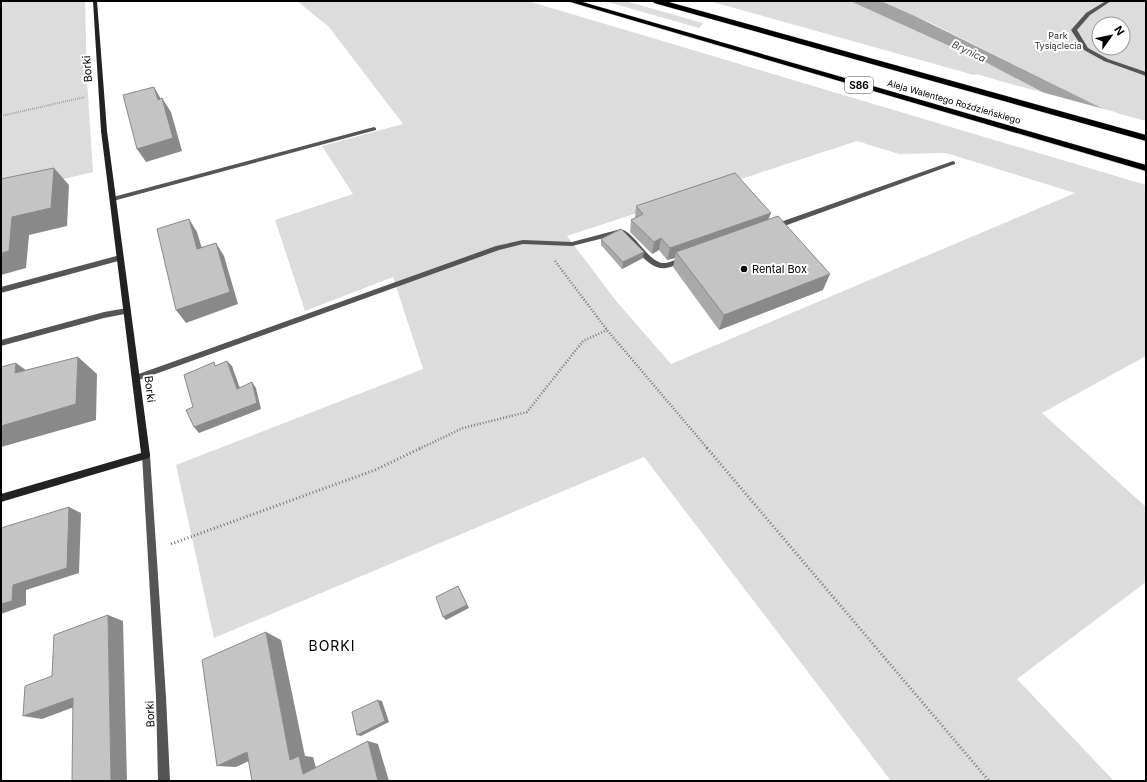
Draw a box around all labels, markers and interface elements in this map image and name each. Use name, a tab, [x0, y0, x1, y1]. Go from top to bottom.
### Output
north arrow	[1091, 16, 1131, 56]
text: N	[1111, 23, 1128, 38]
park label: Park Tysiąclecia	[1034, 30, 1082, 51]
water label: Brynica	[950, 38, 988, 64]
street label: Borki	[79, 55, 95, 83]
road number: S86	[845, 77, 873, 93]
street label: Aleja Walentego Roździeńskiego	[886, 77, 1022, 126]
place label: Rental Box	[752, 262, 807, 276]
marker: Rental Box	[739, 264, 749, 274]
street label: Borki	[141, 375, 159, 403]
district label: BORKI	[308, 637, 356, 654]
street label: Borki	[143, 700, 157, 728]

